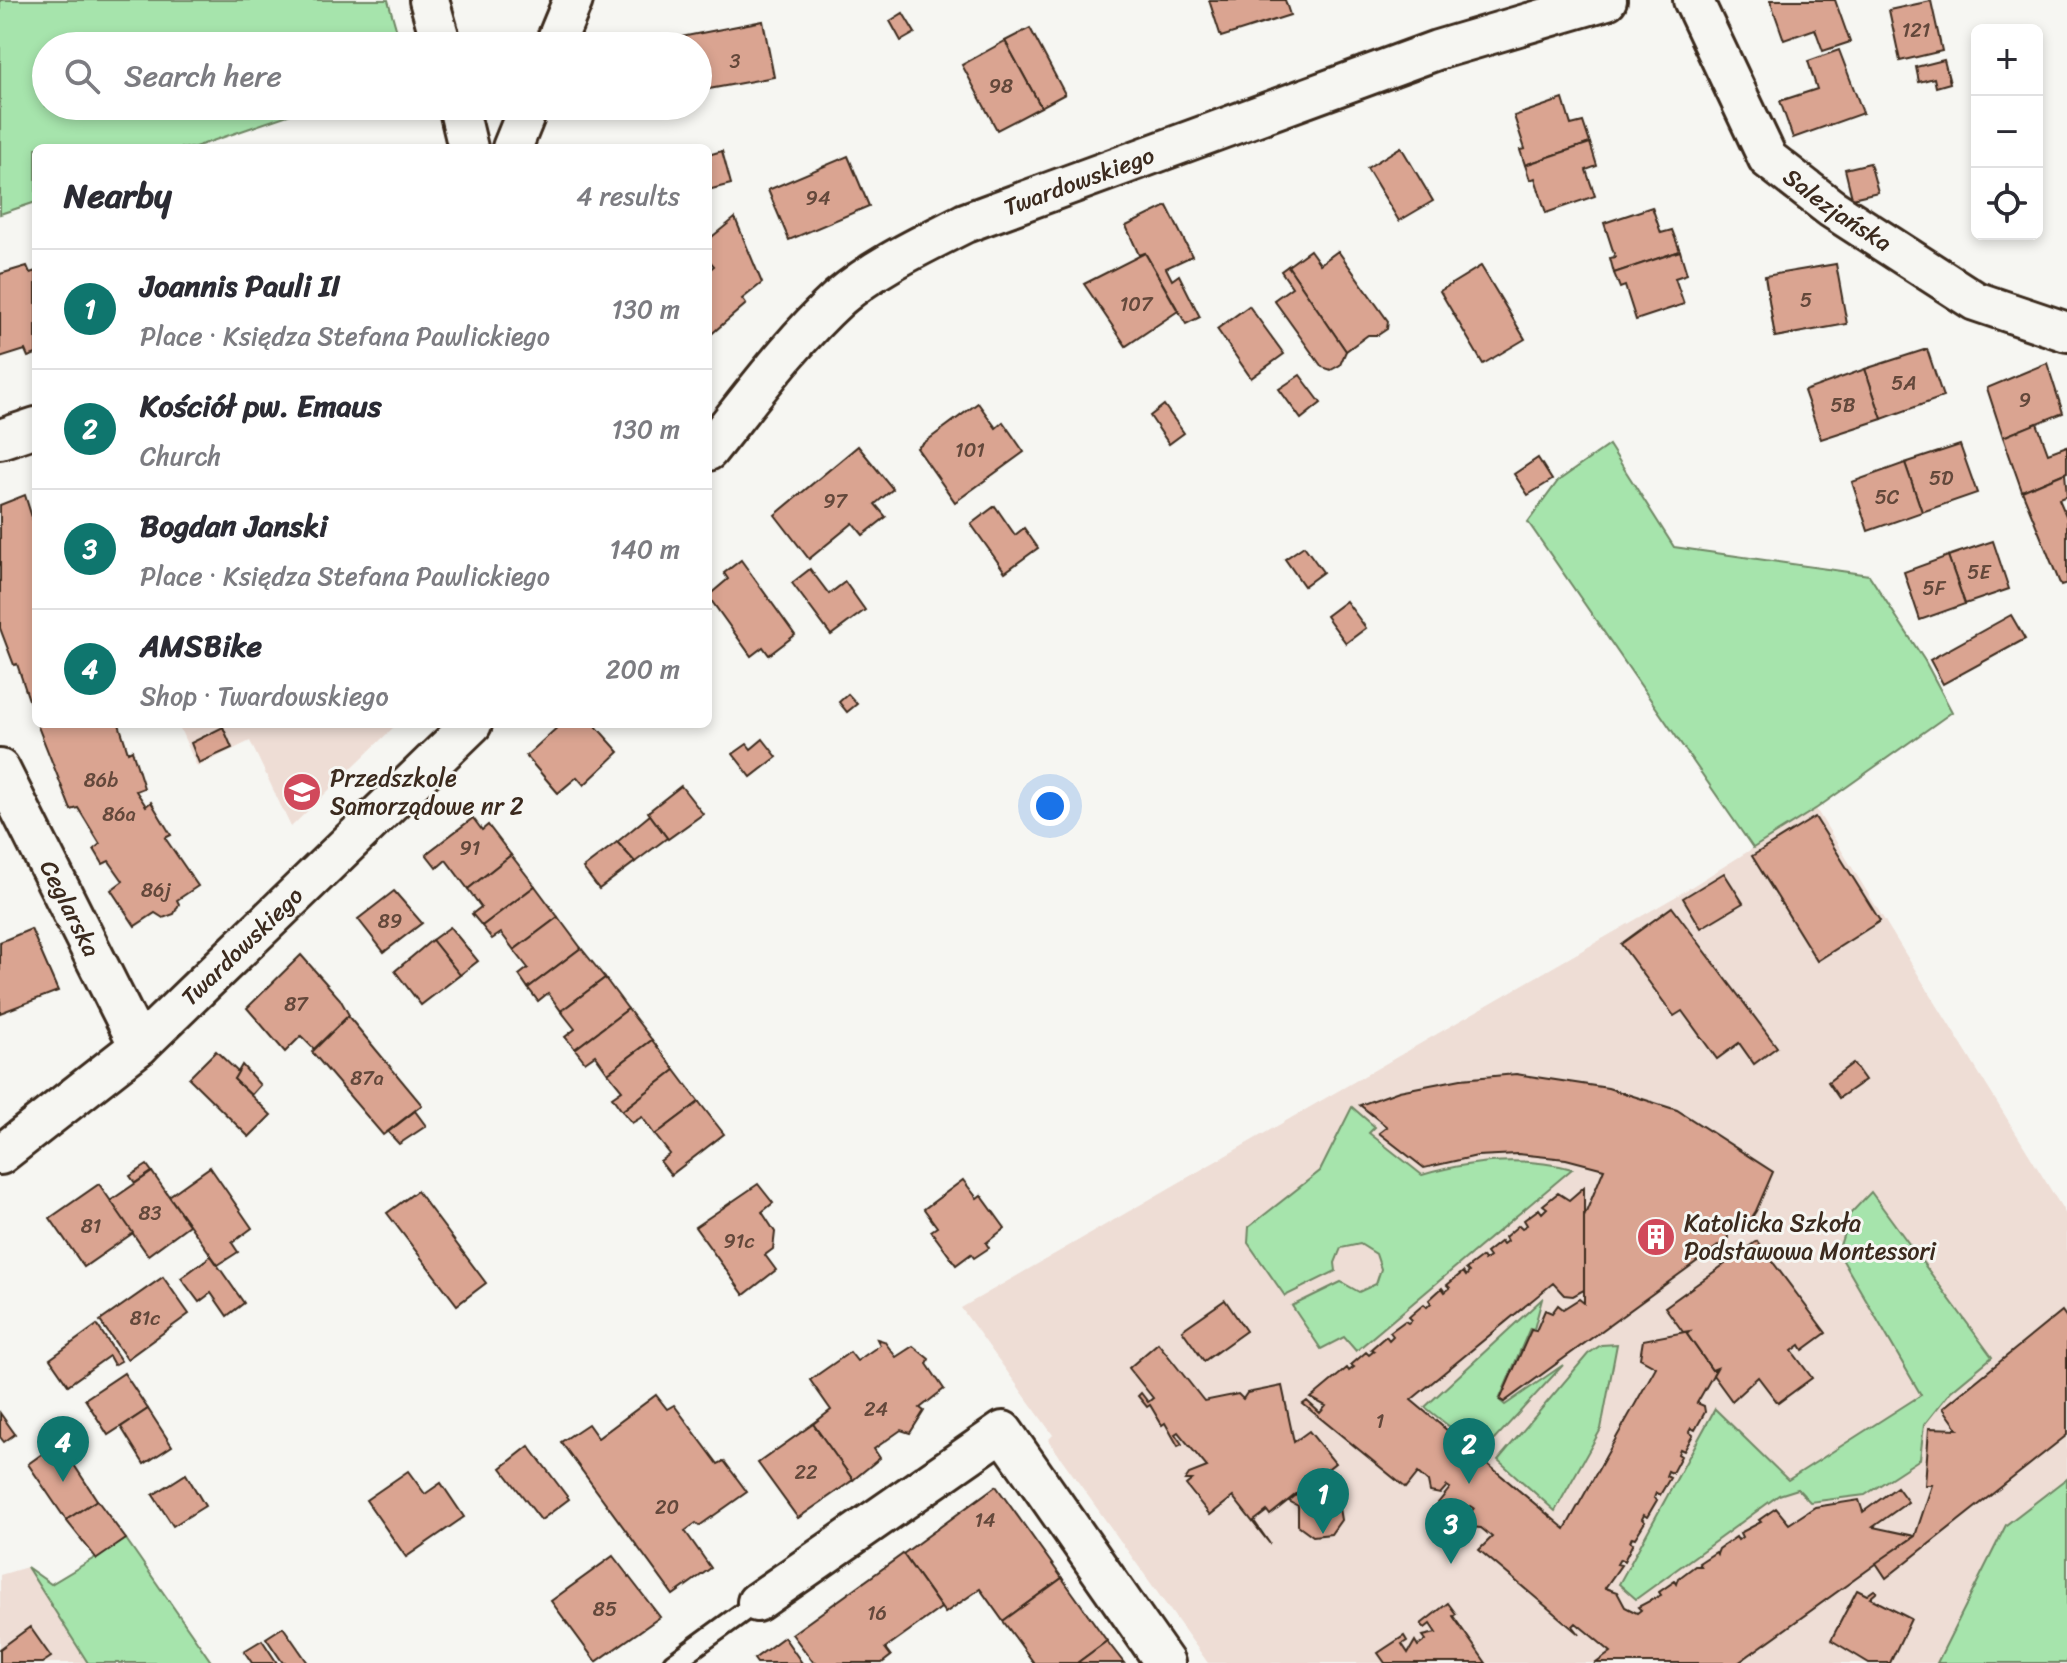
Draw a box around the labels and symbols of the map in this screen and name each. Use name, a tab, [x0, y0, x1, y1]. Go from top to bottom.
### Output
house number: 121	[1902, 13, 1930, 48]
house number: 3	[730, 44, 741, 79]
house number: 98	[989, 69, 1013, 104]
street label: Twardowskiego	[997, 134, 1160, 228]
street label: Salezjańska	[1774, 157, 1901, 263]
house number: 94	[806, 181, 830, 216]
house number: 5	[1800, 283, 1812, 318]
house number: 107	[1120, 287, 1154, 322]
house number: 5A	[1891, 366, 1917, 401]
house number: 9	[2019, 383, 2031, 418]
house number: 5B	[1831, 388, 1856, 423]
house number: 101	[955, 433, 985, 468]
house number: 5D	[1929, 461, 1953, 496]
house number: 5C	[1875, 480, 1900, 515]
house number: 97	[823, 484, 848, 519]
house number: 5E	[1967, 555, 1993, 590]
house number: 5F	[1922, 571, 1947, 606]
place label: Przedszkole Samorządowe nr 2	[330, 757, 524, 827]
house number: 86b	[84, 763, 118, 798]
school or university icon: Przedszkole Samorządowe nr 2	[281, 771, 323, 813]
your location	[1030, 786, 1070, 826]
house number: 86a	[102, 797, 136, 832]
house number: 91	[460, 831, 480, 866]
street label: Ceglarska	[28, 853, 112, 964]
house number: 86j	[141, 873, 171, 908]
street label: Twardowskiego	[171, 876, 314, 1016]
house number: 89	[378, 904, 402, 939]
house number: 87	[284, 987, 309, 1022]
house number: 87a	[350, 1061, 384, 1096]
house number: 83	[138, 1196, 162, 1231]
place label: Katolicka Szkoła Podstawowa Montessori	[1684, 1202, 1937, 1272]
house number: 81	[81, 1209, 101, 1244]
building icon: Katolicka Szkoła Podstawowa Montessori	[1635, 1216, 1677, 1258]
house number: 91c	[724, 1224, 754, 1259]
house number: 81c	[130, 1301, 160, 1336]
house number: 24	[864, 1392, 888, 1427]
house number: 1	[1376, 1404, 1384, 1439]
pin: 4	[37, 1416, 89, 1482]
pin: 2	[1443, 1418, 1495, 1484]
house number: 22	[794, 1455, 818, 1490]
pin: 1	[1297, 1468, 1349, 1534]
house number: 20	[655, 1490, 679, 1525]
pin: 3	[1425, 1498, 1477, 1564]
house number: 14	[974, 1503, 996, 1538]
house number: 85	[593, 1592, 617, 1627]
house number: 16	[867, 1596, 887, 1631]

